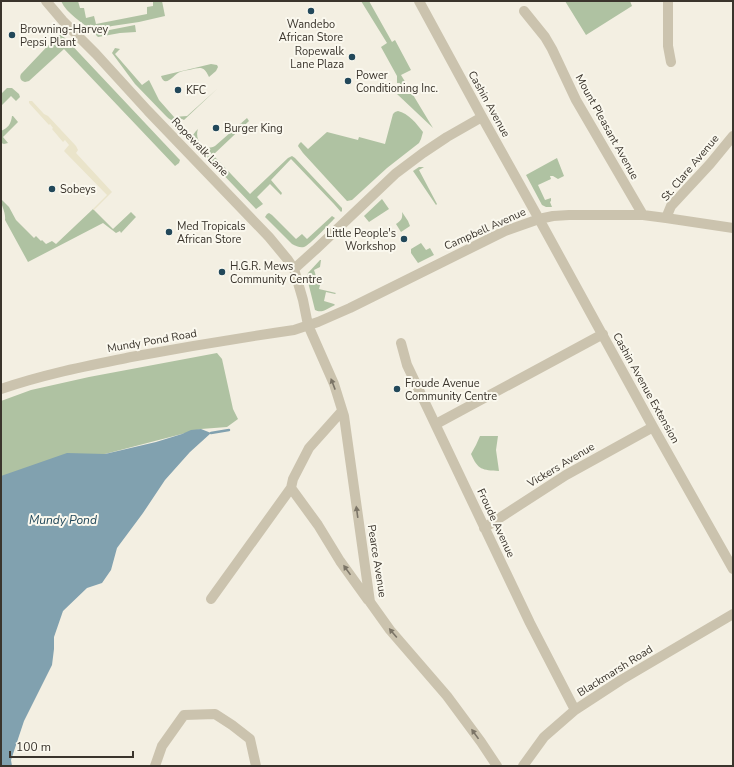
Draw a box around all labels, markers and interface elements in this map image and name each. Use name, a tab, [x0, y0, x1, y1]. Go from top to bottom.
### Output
marker: Wandebo African Store	[306, 6, 316, 16]
place label: Wandebo African Store	[279, 17, 343, 45]
place label: Browning-Harvey Pepsi Plant	[20, 22, 109, 50]
marker: Browning-Harvey Pepsi Plant	[7, 30, 17, 40]
place label: Ropewalk Lane Plaza	[290, 44, 344, 72]
marker: Ropewalk Lane Plaza	[347, 52, 357, 62]
place label: Power Conditioning Inc.	[356, 68, 438, 96]
street label: Cashin Avenue	[465, 68, 513, 140]
street label: Mount Pleasant Avenue	[572, 72, 642, 182]
marker: Power Conditioning Inc.	[343, 76, 353, 86]
place label: KFC	[186, 83, 206, 98]
marker: KFC	[173, 85, 183, 95]
street label: Ropewalk Lane	[168, 114, 232, 180]
place label: Burger King	[224, 121, 283, 136]
marker: Burger King	[211, 123, 221, 133]
street label: St. Clare Avenue	[658, 131, 722, 204]
place label: Sobeys	[60, 182, 96, 197]
marker: Sobeys	[47, 184, 57, 194]
street label: Campbell Avenue	[442, 204, 528, 254]
place label: Med Tropicals African Store	[177, 219, 246, 247]
place label: Little People's Workshop	[326, 226, 396, 254]
marker: Med Tropicals African Store	[164, 227, 174, 237]
marker: Little People's Workshop	[399, 234, 409, 244]
place label: H.G.R. Mews Community Centre	[230, 259, 322, 287]
marker: H.G.R. Mews Community Centre	[217, 267, 227, 277]
street label: Mundy Pond Road	[106, 326, 198, 356]
street label: Cashin Avenue Extension	[609, 330, 683, 446]
place label: Froude Avenue Community Centre	[405, 376, 497, 404]
one-way arrow	[330, 378, 336, 390]
marker: Froude Avenue Community Centre	[392, 384, 402, 394]
street label: Vickers Avenue	[524, 439, 598, 491]
street label: Froude Avenue	[473, 486, 519, 560]
one-way arrow	[354, 506, 360, 518]
water label: Mundy Pond	[29, 512, 97, 528]
street label: Pearce Avenue	[364, 524, 390, 599]
one-way arrow	[342, 565, 351, 576]
one-way arrow	[388, 628, 397, 638]
street label: Blackmarsh Road	[574, 642, 656, 700]
one-way arrow	[471, 728, 479, 739]
scale bar	[10, 733, 133, 759]
text: 100 m	[16, 739, 51, 755]

